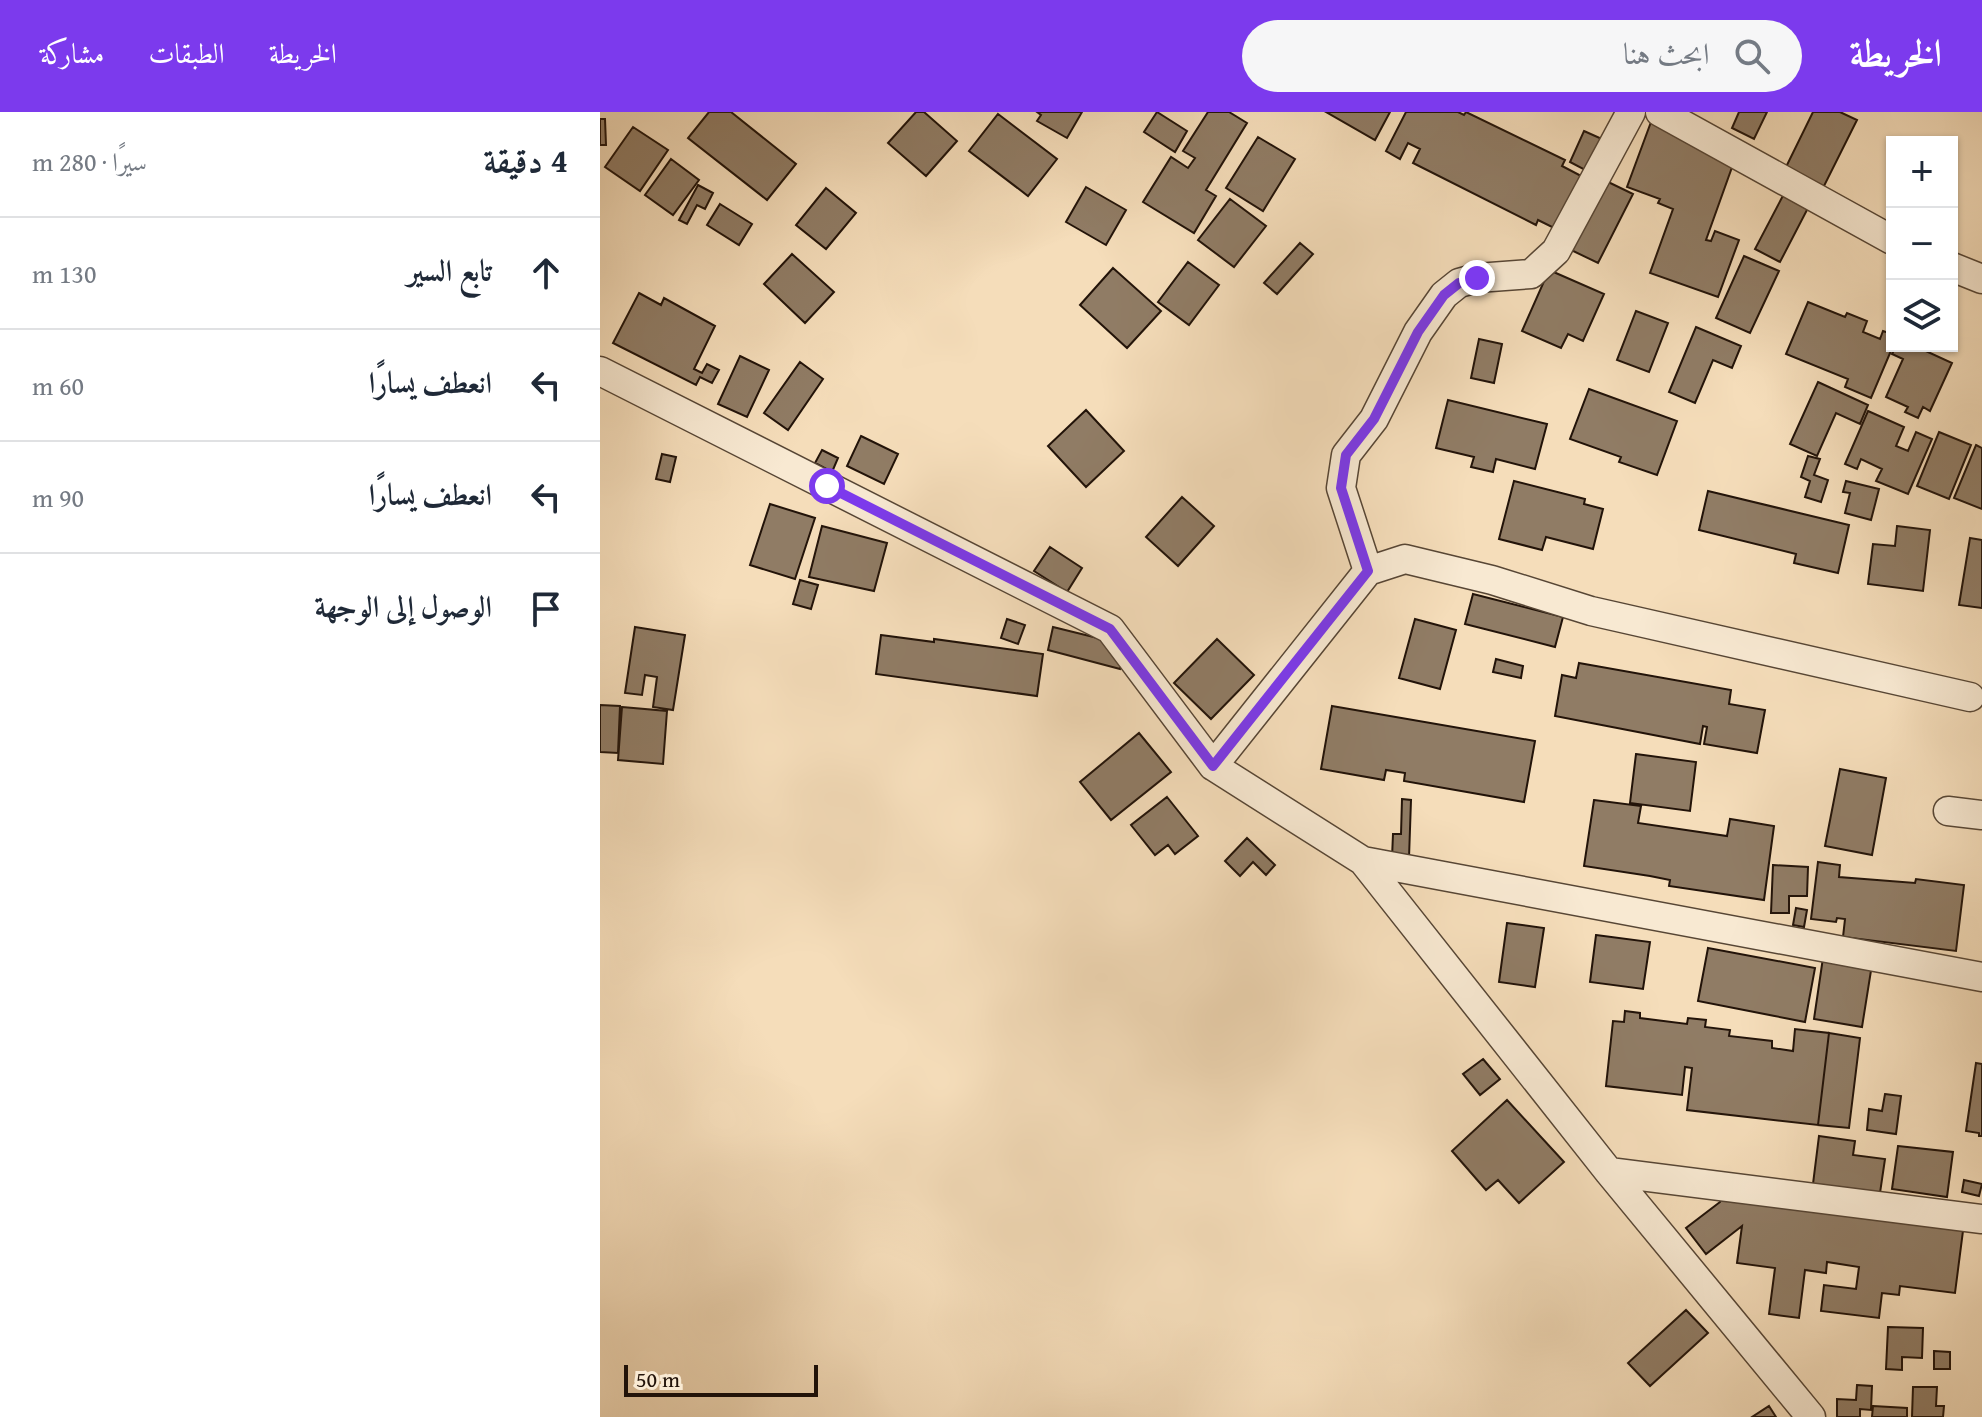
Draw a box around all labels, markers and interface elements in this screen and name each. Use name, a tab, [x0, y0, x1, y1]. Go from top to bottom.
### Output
search box	[1242, 20, 1802, 92]
text: الخريطة	[1850, 24, 1942, 80]
text: ابحث هنا	[1623, 31, 1710, 75]
text: مشاركة	[40, 32, 104, 73]
text: الطبقات	[148, 32, 225, 73]
text: الخريطة	[269, 32, 337, 73]
icon: search	[1730, 34, 1774, 78]
text: 4 دقيقة	[484, 135, 568, 184]
map controls	[1886, 136, 1958, 352]
button: +	[1886, 136, 1958, 208]
text: سيرًا · 280 m	[32, 142, 147, 181]
button: −	[1886, 208, 1958, 280]
text: تابع السير	[407, 248, 492, 292]
icon: ahead	[524, 251, 568, 295]
text: 130 m	[32, 254, 97, 293]
route end	[1459, 260, 1495, 296]
button: layers	[1886, 280, 1958, 352]
text: انعطف يسارًا	[369, 360, 492, 404]
icon: left	[524, 363, 568, 407]
text: 60 m	[32, 366, 84, 405]
route start	[809, 468, 845, 504]
text: انعطف يسارًا	[369, 472, 492, 516]
icon: left	[524, 475, 568, 519]
text: 90 m	[32, 478, 84, 517]
text: الوصول إلى الوجهة	[314, 584, 492, 628]
icon: arrive	[524, 587, 568, 631]
scale bar	[624, 1361, 818, 1397]
text: 50 m	[636, 1363, 680, 1395]

